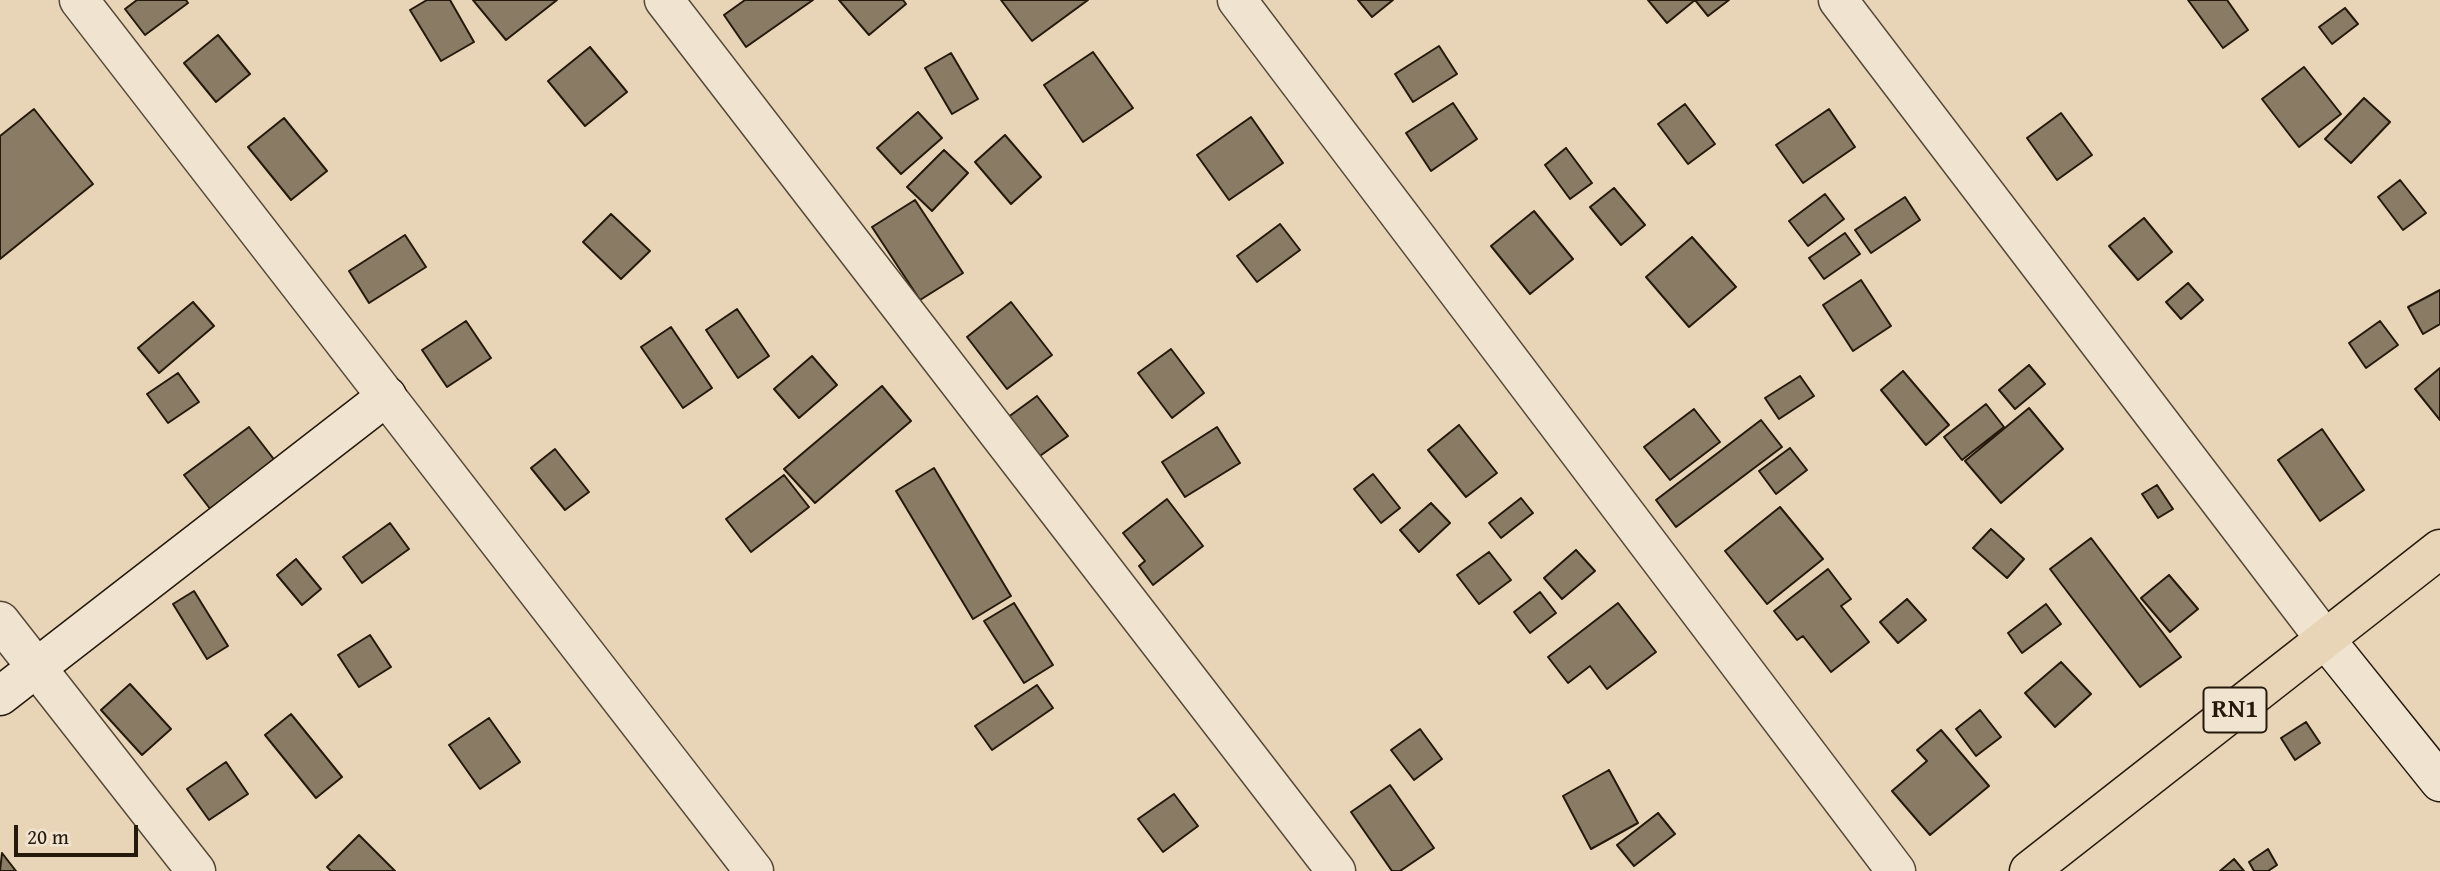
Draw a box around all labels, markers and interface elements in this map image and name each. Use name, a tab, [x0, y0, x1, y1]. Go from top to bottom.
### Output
road number: RN1	[2204, 688, 2266, 732]
scale bar	[18, 812, 142, 856]
text: 20 m	[27, 821, 69, 852]

